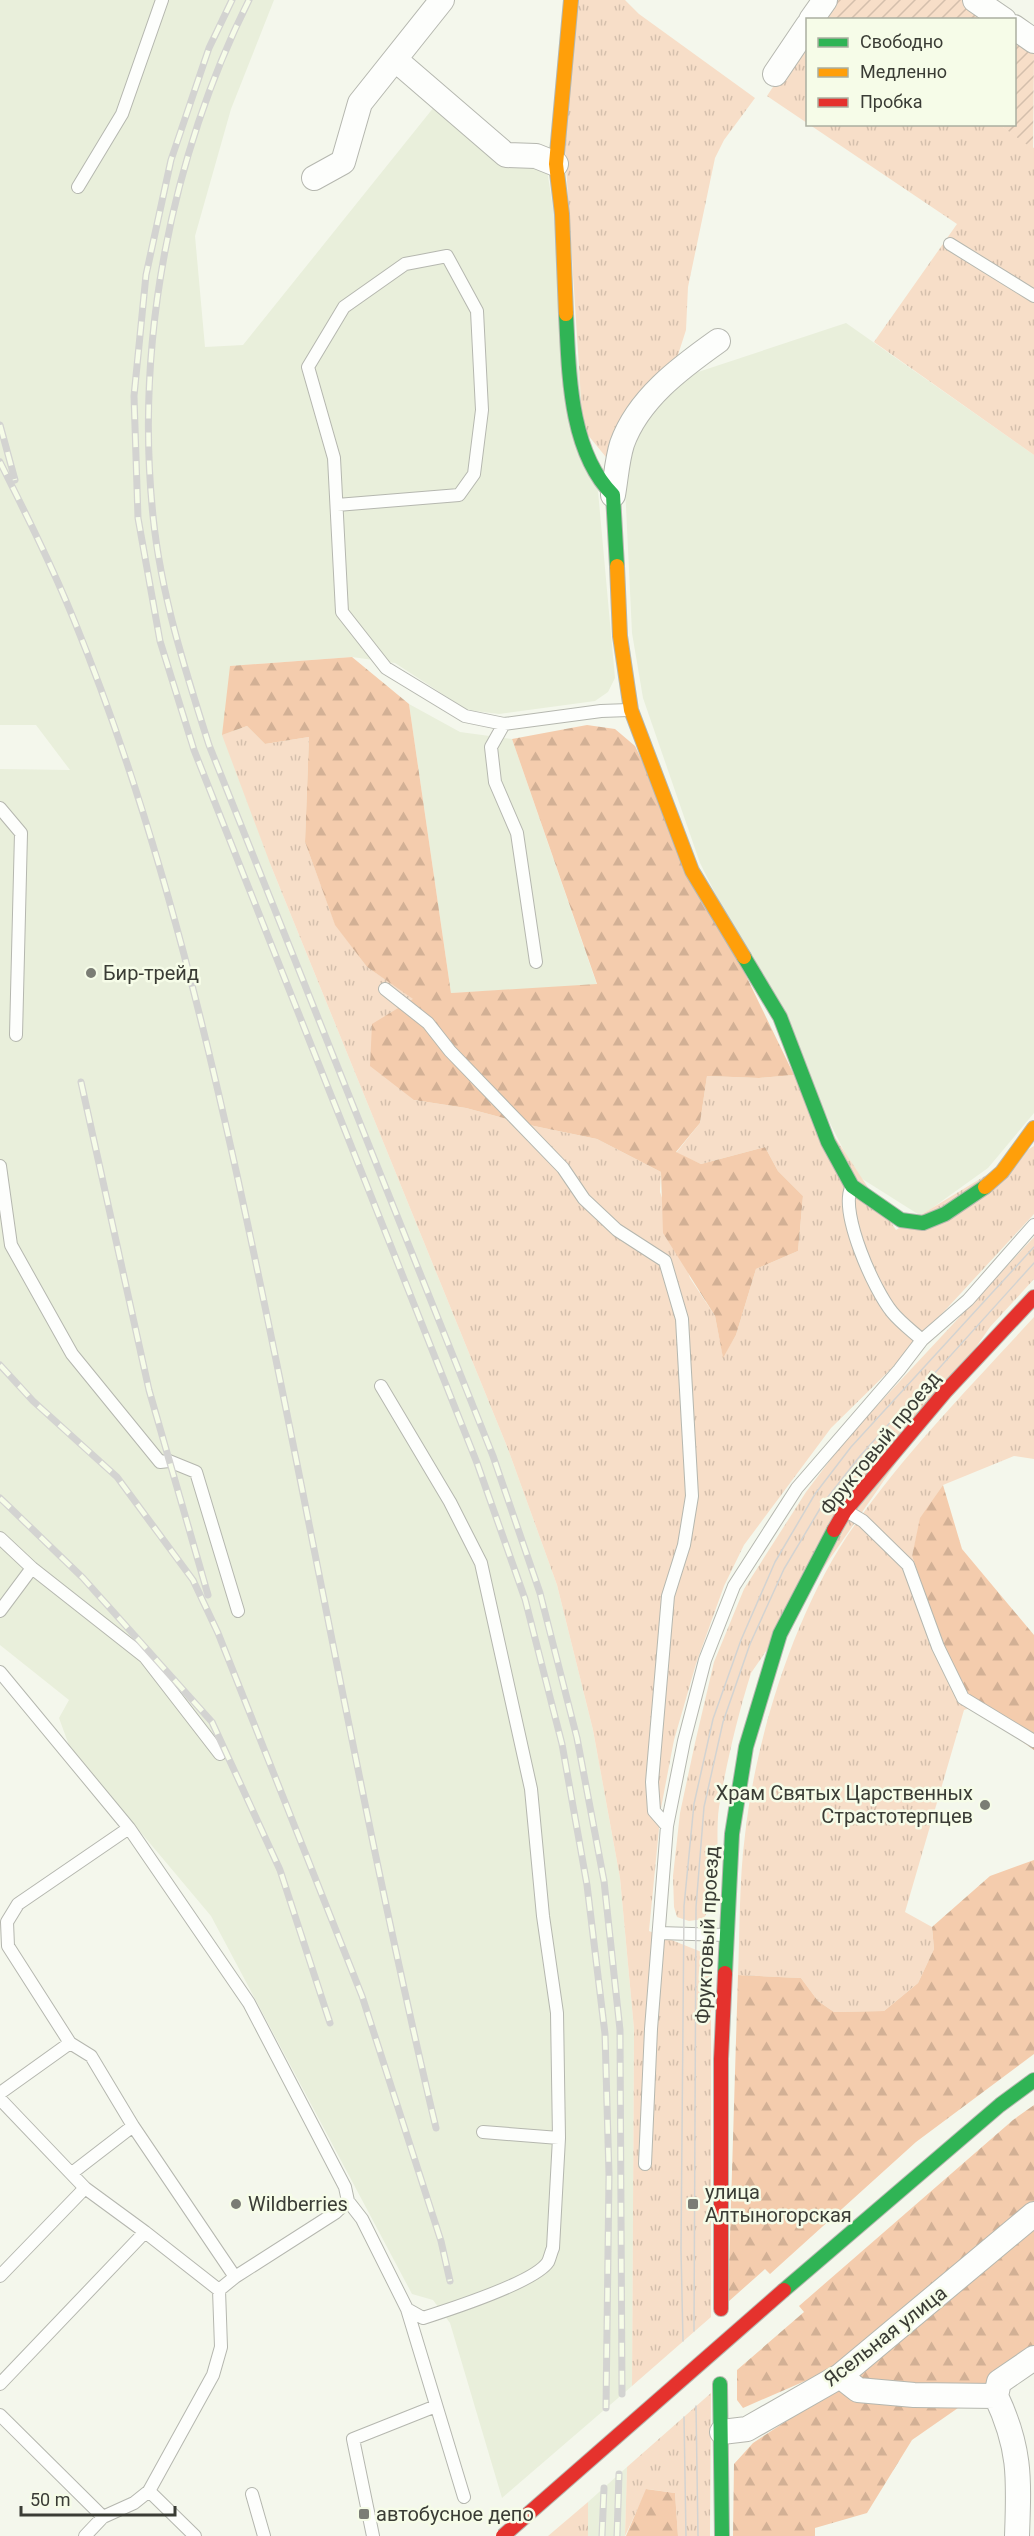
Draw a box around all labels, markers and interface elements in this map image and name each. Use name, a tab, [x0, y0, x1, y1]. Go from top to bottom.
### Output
legend	[806, 18, 1016, 126]
text: Свободно	[860, 31, 943, 52]
text: Медленно	[860, 61, 947, 82]
text: Пробка	[860, 91, 923, 112]
place label: Бир-трейд	[103, 961, 199, 985]
marker: Бир-трейд	[84, 966, 98, 980]
street label: Фруктовый проезд	[815, 1366, 945, 1520]
place label: Храм Святых Царственных Страстотерпцев	[716, 1781, 973, 1828]
marker: Храм Святых Царственных Страстотерпцев	[978, 1798, 992, 1812]
street label: Фруктовый проезд	[690, 1846, 724, 2024]
place label: улица Алтыногорская	[705, 2180, 852, 2227]
place label: Wildberries	[248, 2192, 348, 2216]
marker: Wildberries	[229, 2197, 243, 2211]
marker: улица Алтыногорская	[686, 2197, 700, 2211]
street label: Ясельная улица	[819, 2281, 951, 2391]
scale bar	[21, 2479, 176, 2517]
text: 50 m	[30, 2489, 70, 2510]
place label: автобусное депо	[376, 2502, 534, 2526]
marker: автобусное депо	[357, 2507, 371, 2521]

